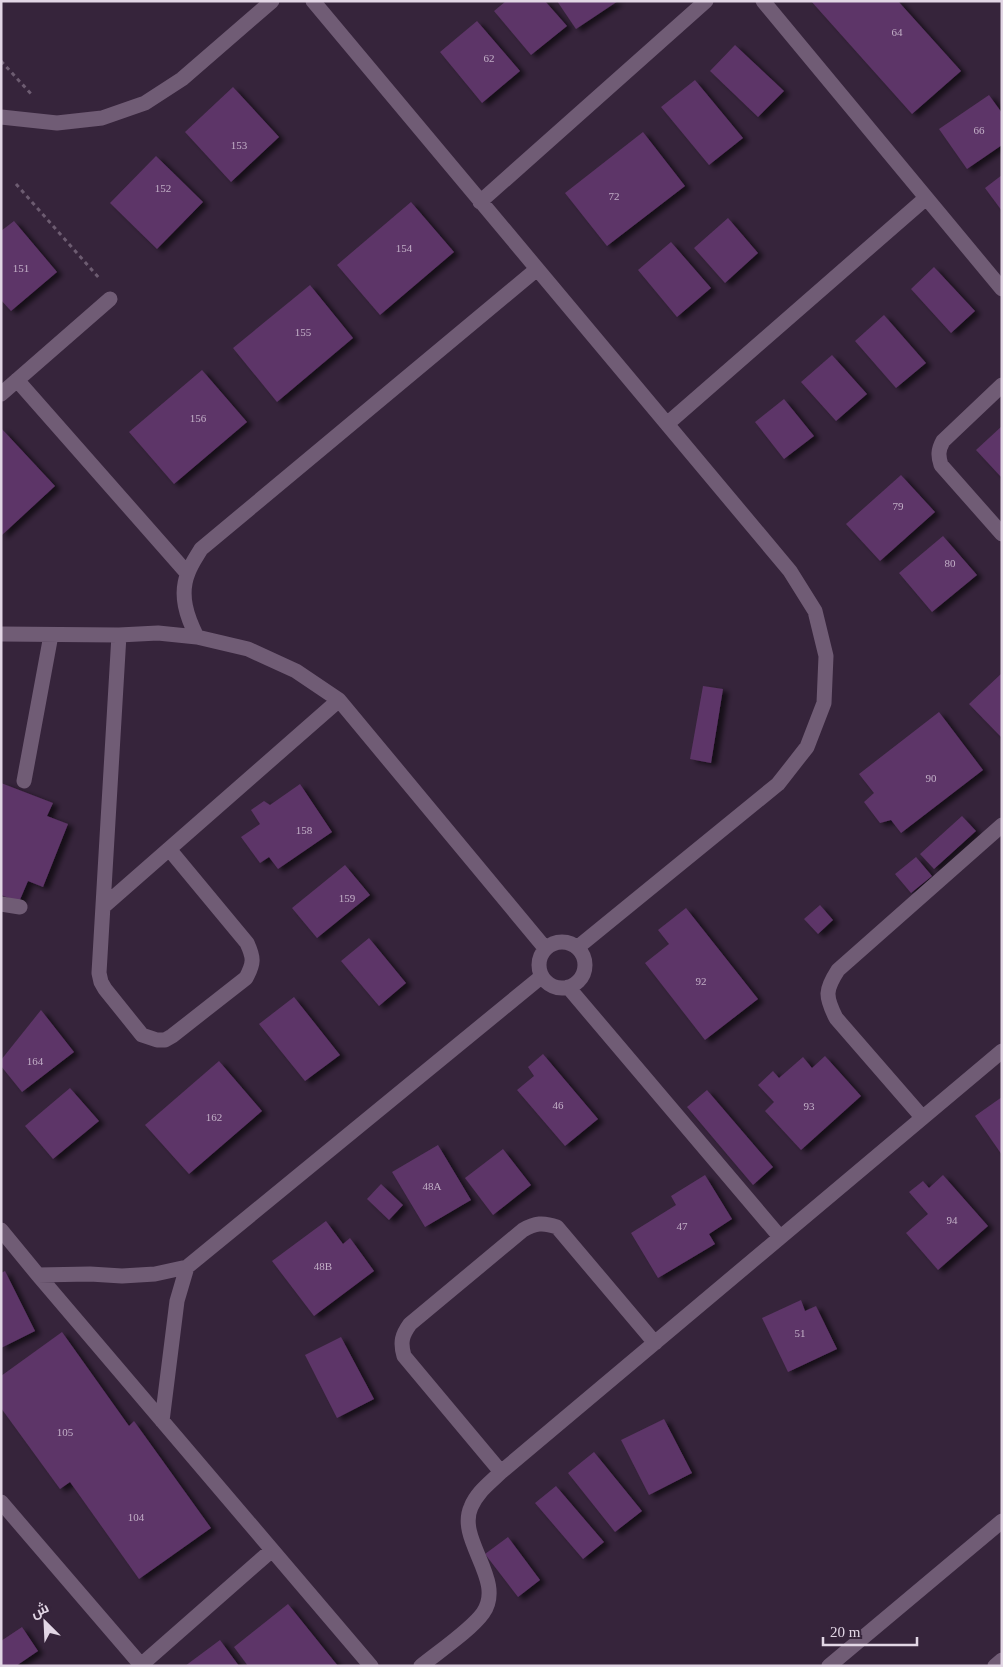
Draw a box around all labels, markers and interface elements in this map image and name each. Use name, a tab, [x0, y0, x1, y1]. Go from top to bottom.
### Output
house number: 64	[892, 26, 903, 38]
house number: 62	[484, 52, 495, 64]
house number: 66	[974, 124, 985, 136]
house number: 153	[231, 139, 248, 151]
house number: 152	[155, 182, 171, 194]
house number: 72	[609, 190, 620, 202]
house number: 154	[396, 242, 413, 254]
house number: 151	[13, 262, 29, 274]
house number: 155	[295, 326, 312, 338]
house number: 156	[190, 412, 207, 424]
house number: 79	[893, 500, 904, 512]
house number: 80	[945, 557, 956, 569]
house number: 90	[926, 772, 937, 784]
house number: 158	[296, 824, 313, 836]
house number: 159	[339, 892, 356, 904]
house number: 92	[696, 975, 707, 987]
house number: 164	[27, 1055, 44, 1067]
house number: 46	[553, 1099, 564, 1111]
house number: 93	[804, 1100, 815, 1112]
house number: 162	[206, 1111, 222, 1123]
house number: 48A	[423, 1180, 442, 1192]
house number: 94	[947, 1214, 958, 1226]
house number: 47	[677, 1220, 688, 1232]
house number: 48B	[314, 1260, 332, 1272]
house number: 51	[795, 1327, 806, 1339]
house number: 105	[57, 1426, 74, 1438]
house number: 104	[128, 1511, 145, 1523]
north arrow	[20, 1597, 70, 1647]
text: ش	[28, 1599, 52, 1622]
scale bar	[823, 1614, 917, 1646]
text: 20 m	[830, 1624, 861, 1640]

